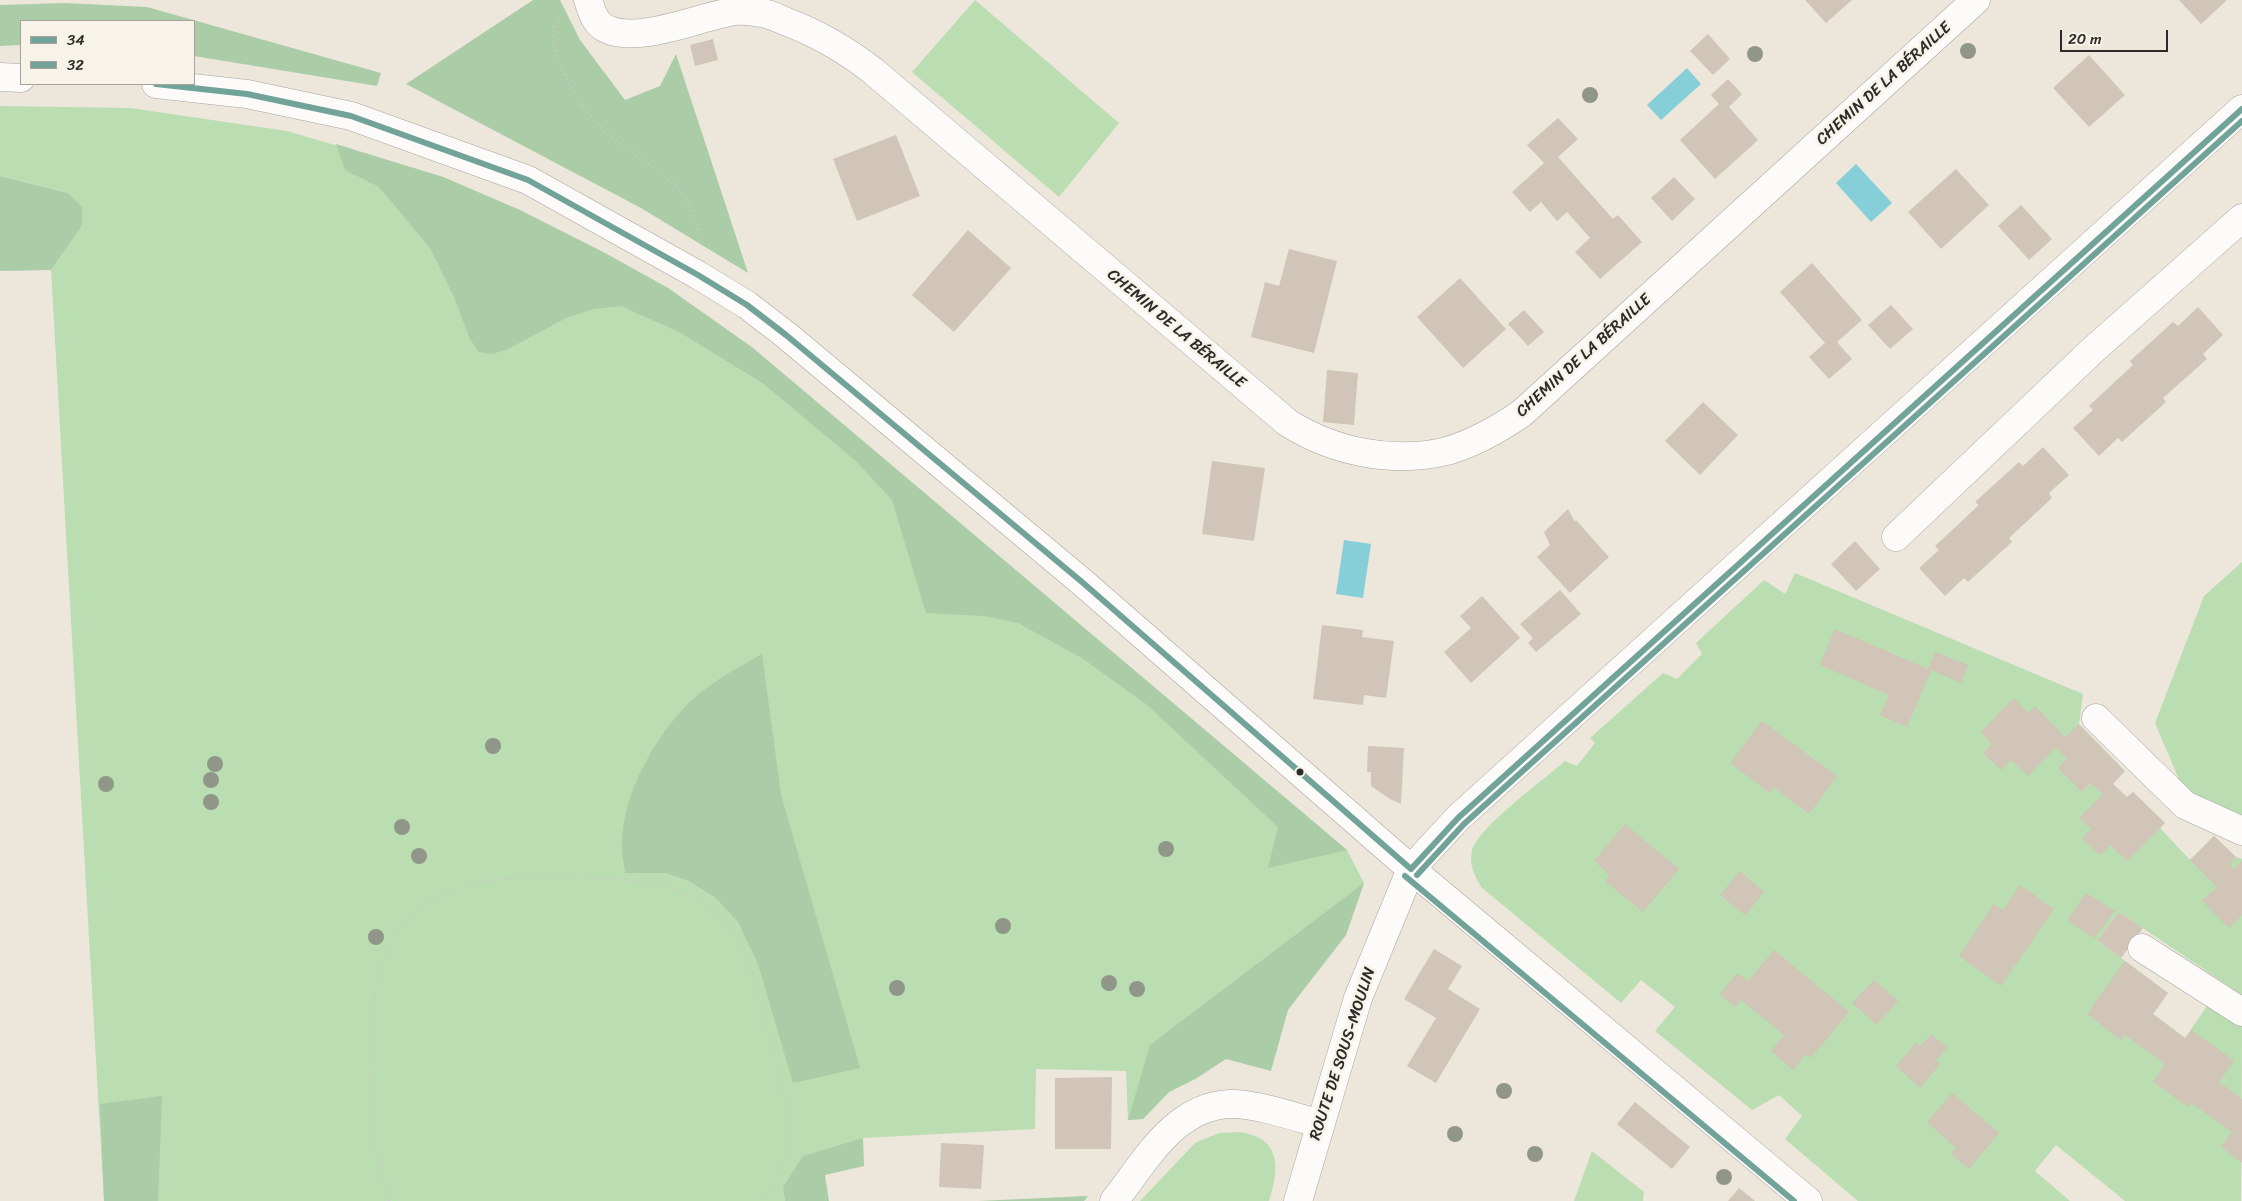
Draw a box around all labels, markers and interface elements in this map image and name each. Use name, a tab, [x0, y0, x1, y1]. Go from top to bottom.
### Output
street label: CHEMIN DE LA BÉRAILLE	[1813, 18, 1955, 150]
legend	[20, 20, 195, 85]
scale bar	[2062, 20, 2170, 52]
text: 20 m	[2068, 26, 2102, 52]
text: 34	[67, 27, 85, 53]
text: 32	[67, 52, 84, 78]
street label: CHEMIN DE LA BÉRAILLE	[1103, 265, 1249, 393]
street label: CHEMIN DE LA BÉRAILLE	[1513, 290, 1655, 422]
unlabelled marker	[1295, 767, 1305, 777]
street label: ROUTE DE SOUS-MOULIN	[1306, 965, 1380, 1143]

